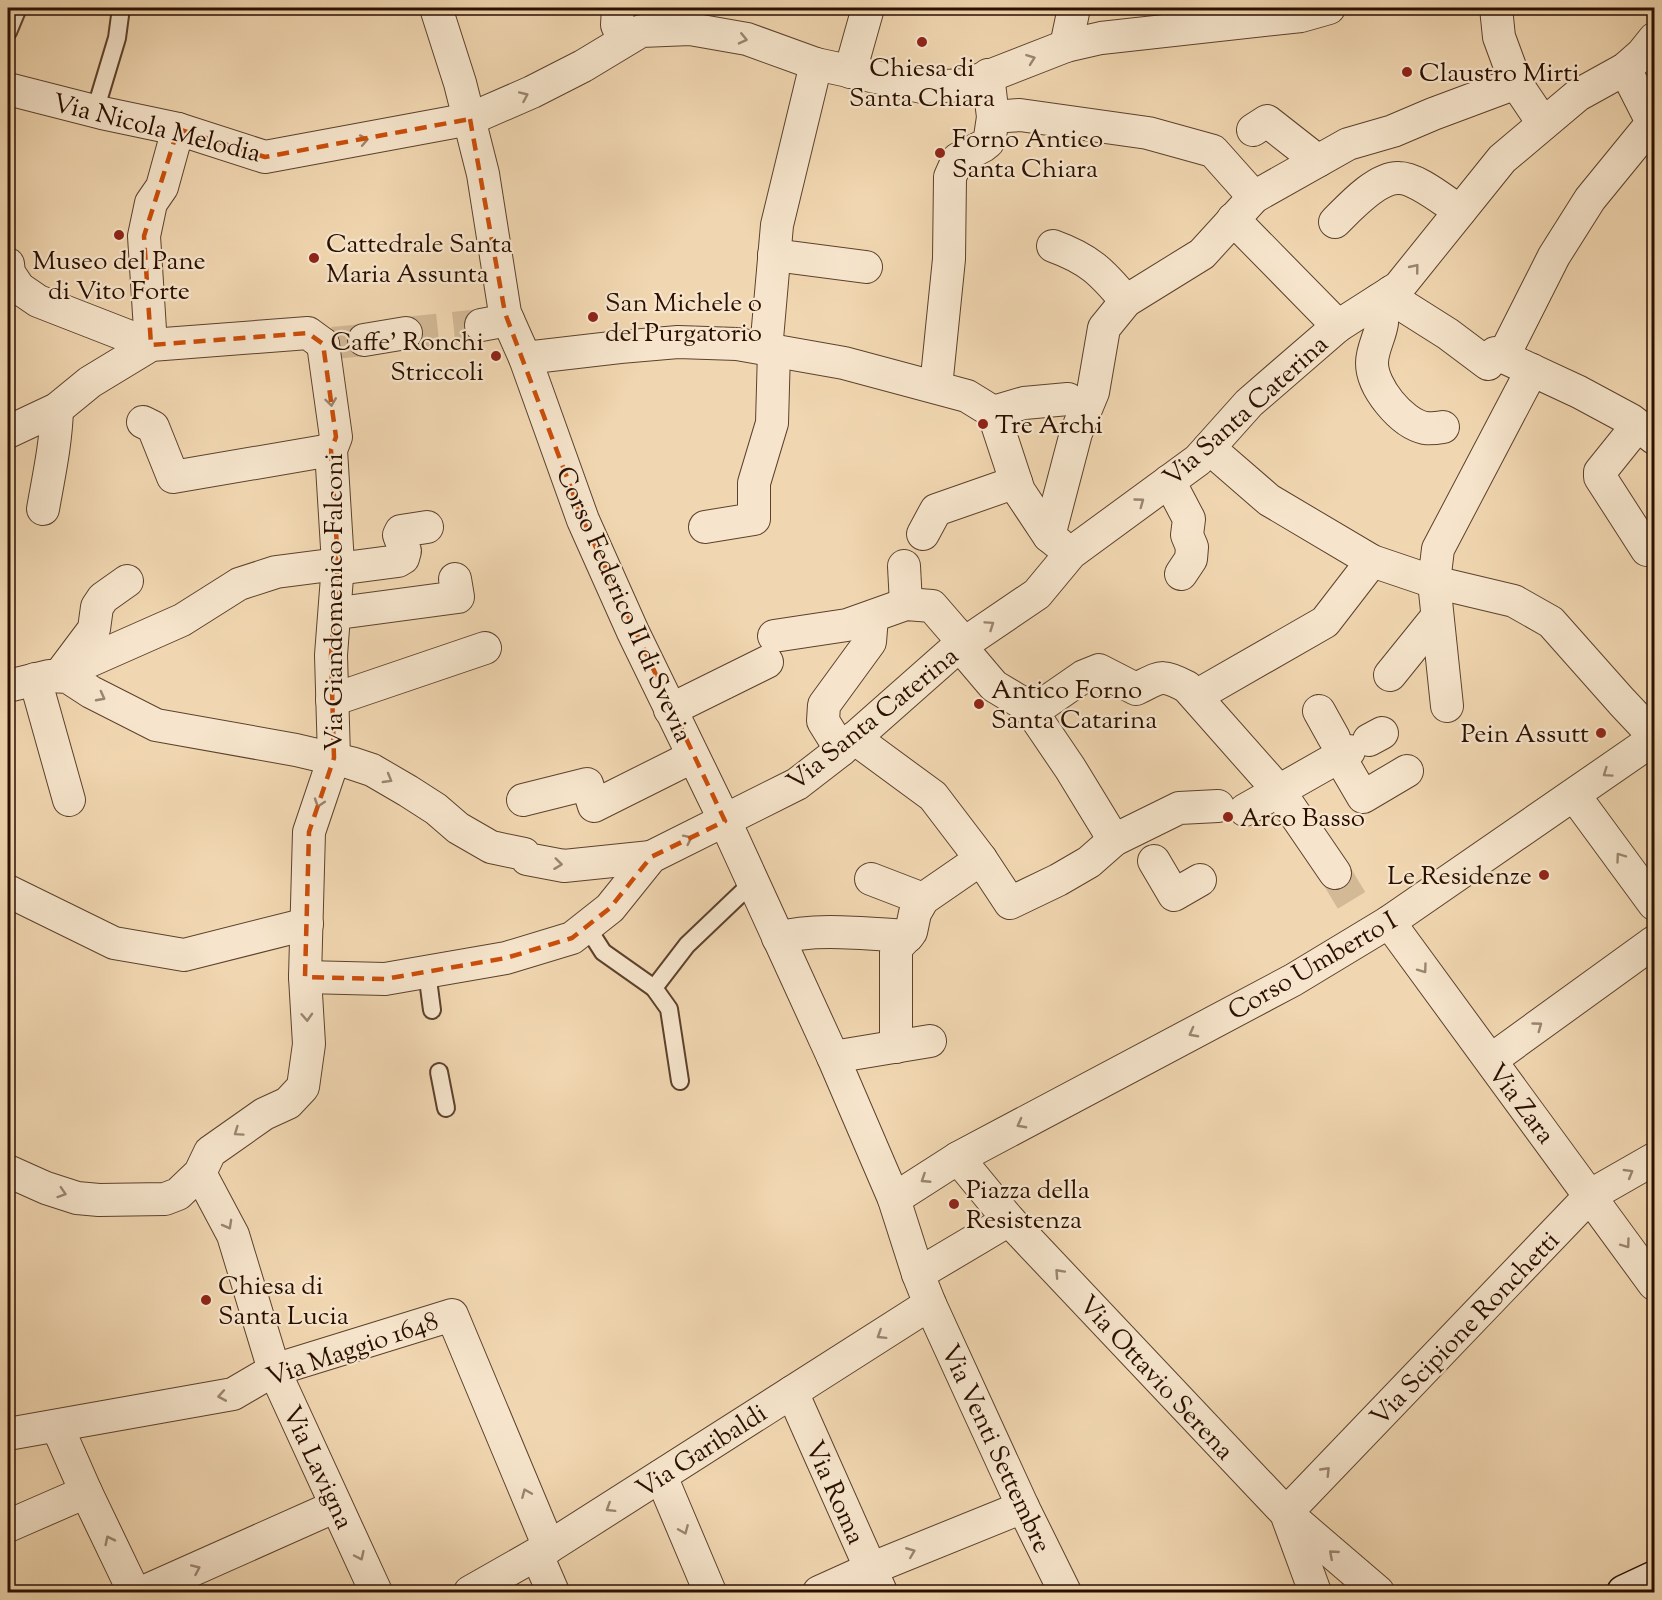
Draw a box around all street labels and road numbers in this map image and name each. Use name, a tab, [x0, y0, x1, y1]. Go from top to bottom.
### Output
street label: Via Nicola Melodia	[48, 86, 265, 173]
street label: Via Santa Caterina	[1156, 327, 1338, 496]
street label: Via Giandomenico Falconi	[317, 453, 354, 751]
street label: Corso Federico II di Svevia	[545, 461, 700, 749]
street label: Via Santa Caterina	[780, 639, 967, 801]
street label: Corso Umberto I	[1222, 903, 1405, 1031]
street label: Via Zara	[1477, 1056, 1563, 1153]
street label: Via Scipione Ronchetti	[1363, 1224, 1569, 1436]
street label: Via Ottavio Serena	[1069, 1288, 1241, 1469]
street label: Via Maggio 1648	[262, 1304, 444, 1397]
street label: Via Venti Settembre	[930, 1339, 1059, 1560]
street label: Via Garibaldi	[630, 1396, 775, 1508]
street label: Via Lavigna	[272, 1400, 362, 1536]
street label: Via Roma	[794, 1435, 873, 1551]

